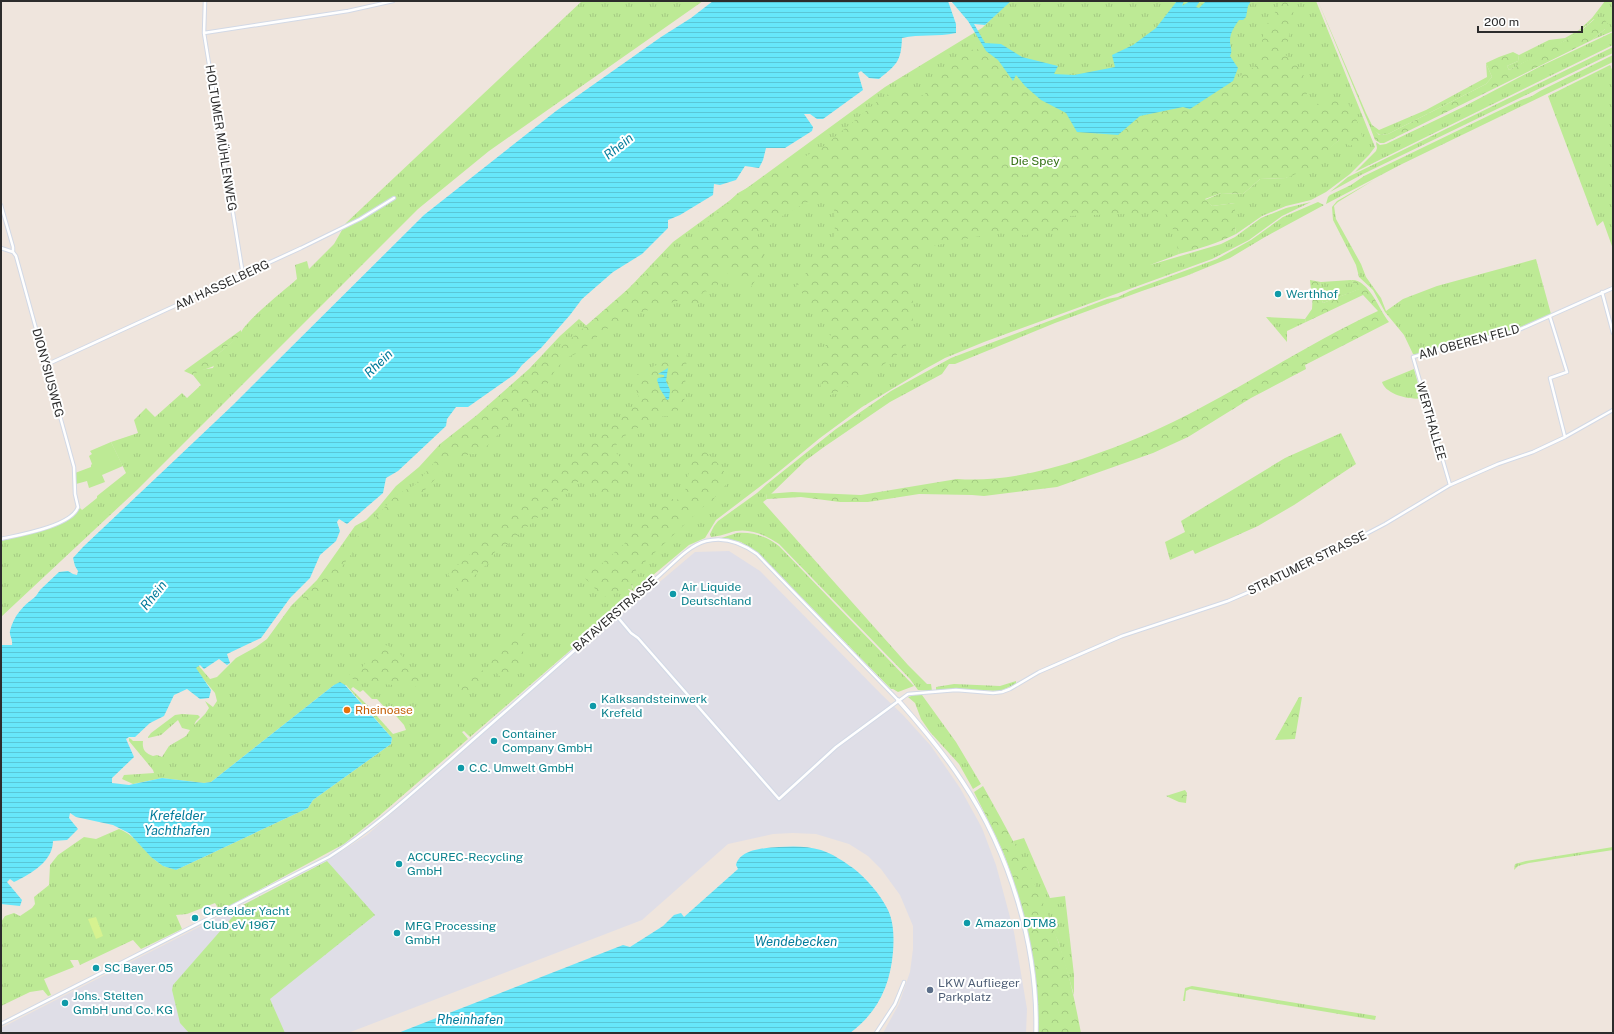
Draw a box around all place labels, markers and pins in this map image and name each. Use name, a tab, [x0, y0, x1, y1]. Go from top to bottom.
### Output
place label: Werthhof	[1286, 287, 1338, 301]
marker: Werthhof	[1273, 289, 1283, 299]
place label: Air Liquide Deutschland	[681, 580, 751, 608]
marker: Air Liquide Deutschland	[668, 589, 678, 599]
place label: Kalksandsteinwerk Krefeld	[601, 692, 707, 720]
marker: Kalksandsteinwerk Krefeld	[588, 701, 598, 711]
place label: Rheinoase	[355, 703, 413, 717]
marker: Rheinoase	[342, 705, 352, 715]
place label: Container Company GmbH	[502, 727, 593, 755]
marker: Container Company GmbH	[489, 736, 499, 746]
place label: C.C. Umwelt GmbH	[469, 761, 574, 775]
marker: C.C. Umwelt GmbH	[456, 763, 466, 773]
place label: ACCUREC-Recycling GmbH	[407, 850, 523, 878]
marker: ACCUREC-Recycling GmbH	[394, 859, 404, 869]
place label: Crefelder Yacht Club eV 1967	[203, 904, 290, 932]
marker: Crefelder Yacht Club eV 1967	[190, 913, 200, 923]
place label: Amazon DTM8	[975, 916, 1057, 930]
marker: Amazon DTM8	[962, 918, 972, 928]
place label: MFG Processing GmbH	[405, 919, 496, 947]
marker: MFG Processing GmbH	[392, 928, 402, 938]
place label: SC Bayer 05	[104, 961, 174, 975]
marker: SC Bayer 05	[91, 963, 101, 973]
place label: LKW Auflieger Parkplatz	[938, 976, 1020, 1004]
marker: LKW Auflieger Parkplatz	[925, 985, 935, 995]
place label: Johs. Stelten GmbH und Co. KG	[73, 989, 173, 1017]
marker: Johs. Stelten GmbH und Co. KG	[60, 998, 70, 1008]

